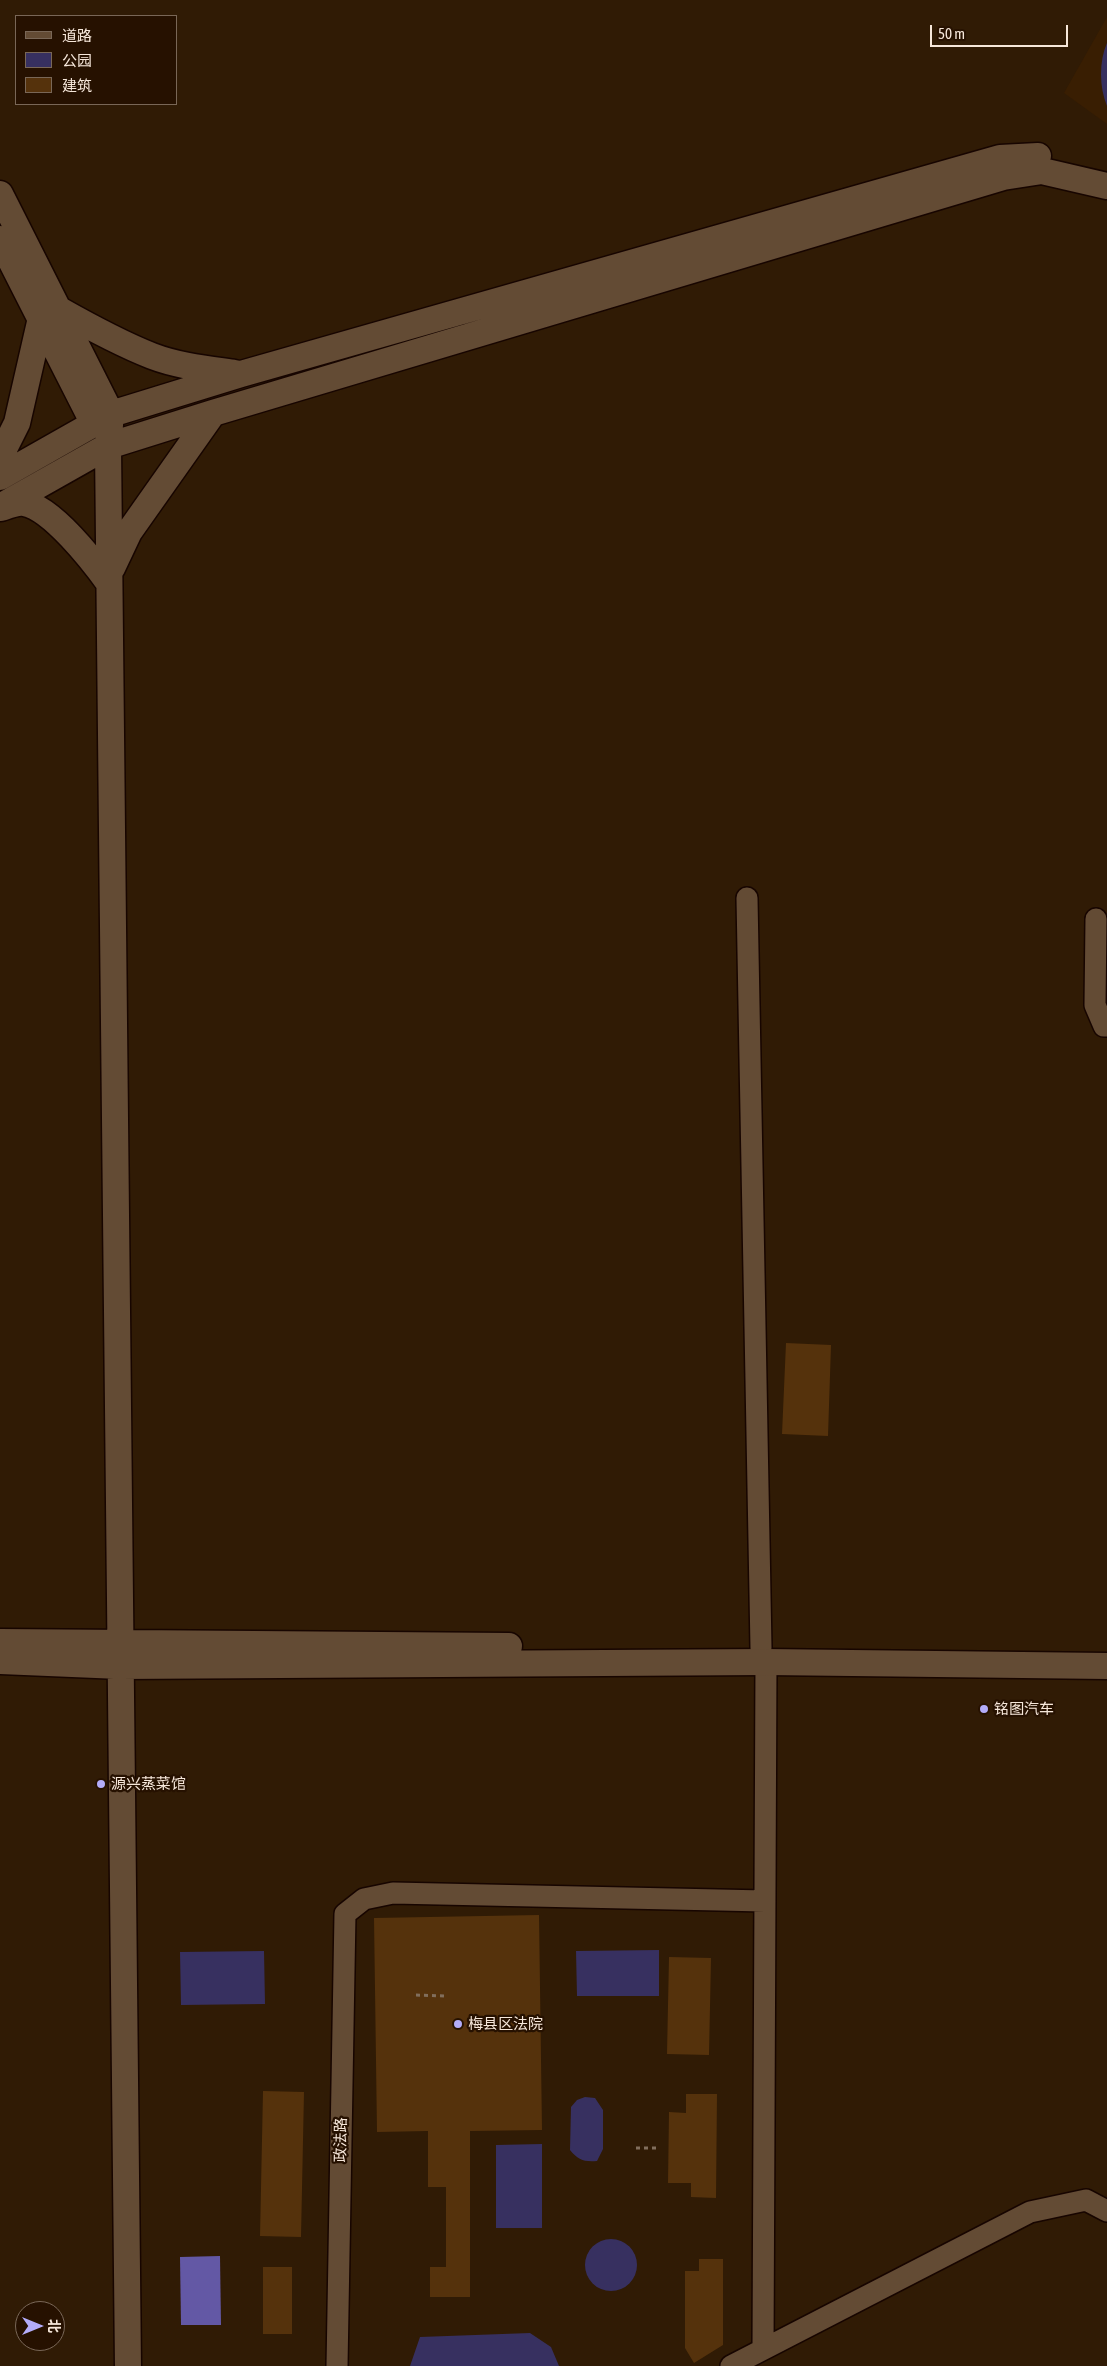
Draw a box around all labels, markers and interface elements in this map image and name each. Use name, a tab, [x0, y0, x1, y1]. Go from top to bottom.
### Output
legend	[15, 15, 178, 105]
scale bar	[932, 15, 1070, 47]
text: 50 m	[938, 25, 965, 42]
text: 道路	[62, 27, 92, 44]
text: 公园	[62, 52, 92, 69]
text: 建筑	[62, 77, 92, 94]
place label: 铭图汽车	[994, 1700, 1054, 1718]
marker: 铭图汽车	[978, 1703, 990, 1715]
place label: 源兴蒸菜馆	[111, 1775, 186, 1793]
marker: 源兴蒸菜馆	[95, 1778, 107, 1790]
place label: 梅县区法院	[468, 2015, 543, 2033]
marker: 梅县区法院	[452, 2018, 464, 2030]
street label: 政法路	[332, 2117, 350, 2163]
north arrow	[15, 2301, 65, 2351]
text: 北	[46, 2319, 62, 2333]

